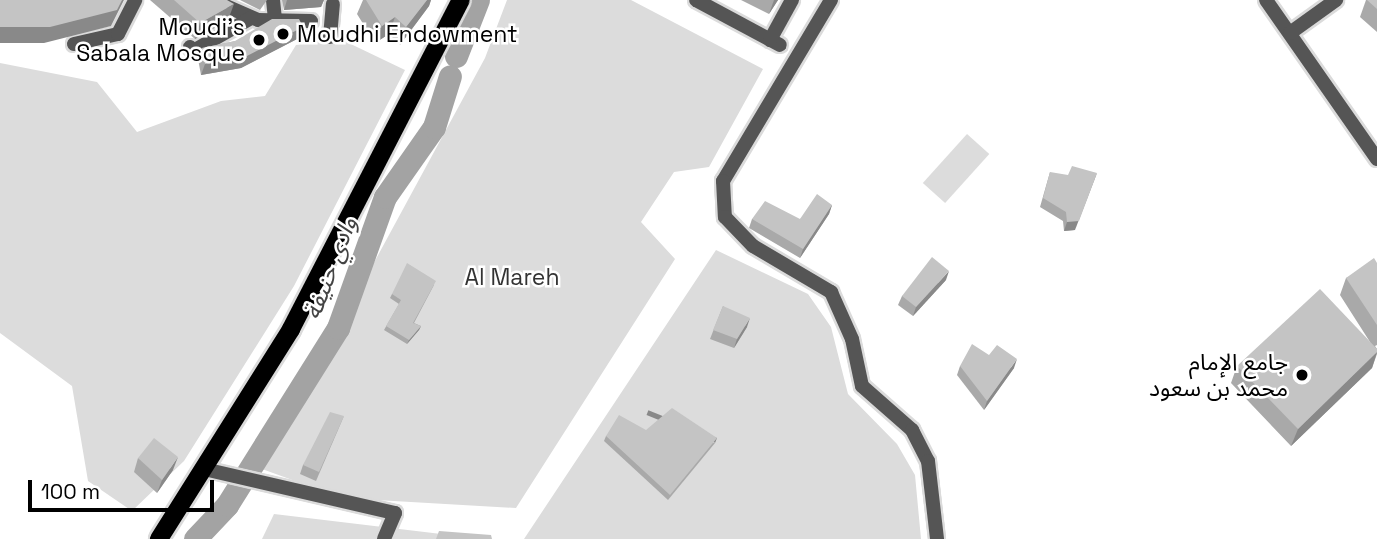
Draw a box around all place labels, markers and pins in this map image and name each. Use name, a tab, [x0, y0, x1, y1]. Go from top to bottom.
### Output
place label: Moudi's Sabala Mosque	[76, 13, 245, 67]
place label: Moudhi Endowment	[297, 20, 518, 48]
marker: Moudhi Endowment	[275, 26, 291, 42]
marker: Moudi's Sabala Mosque	[251, 32, 267, 48]
place label: جامع الإمام محمد بن سعود	[1149, 348, 1288, 402]
marker: جامع الإمام محمد بن سعود	[1294, 367, 1310, 383]

